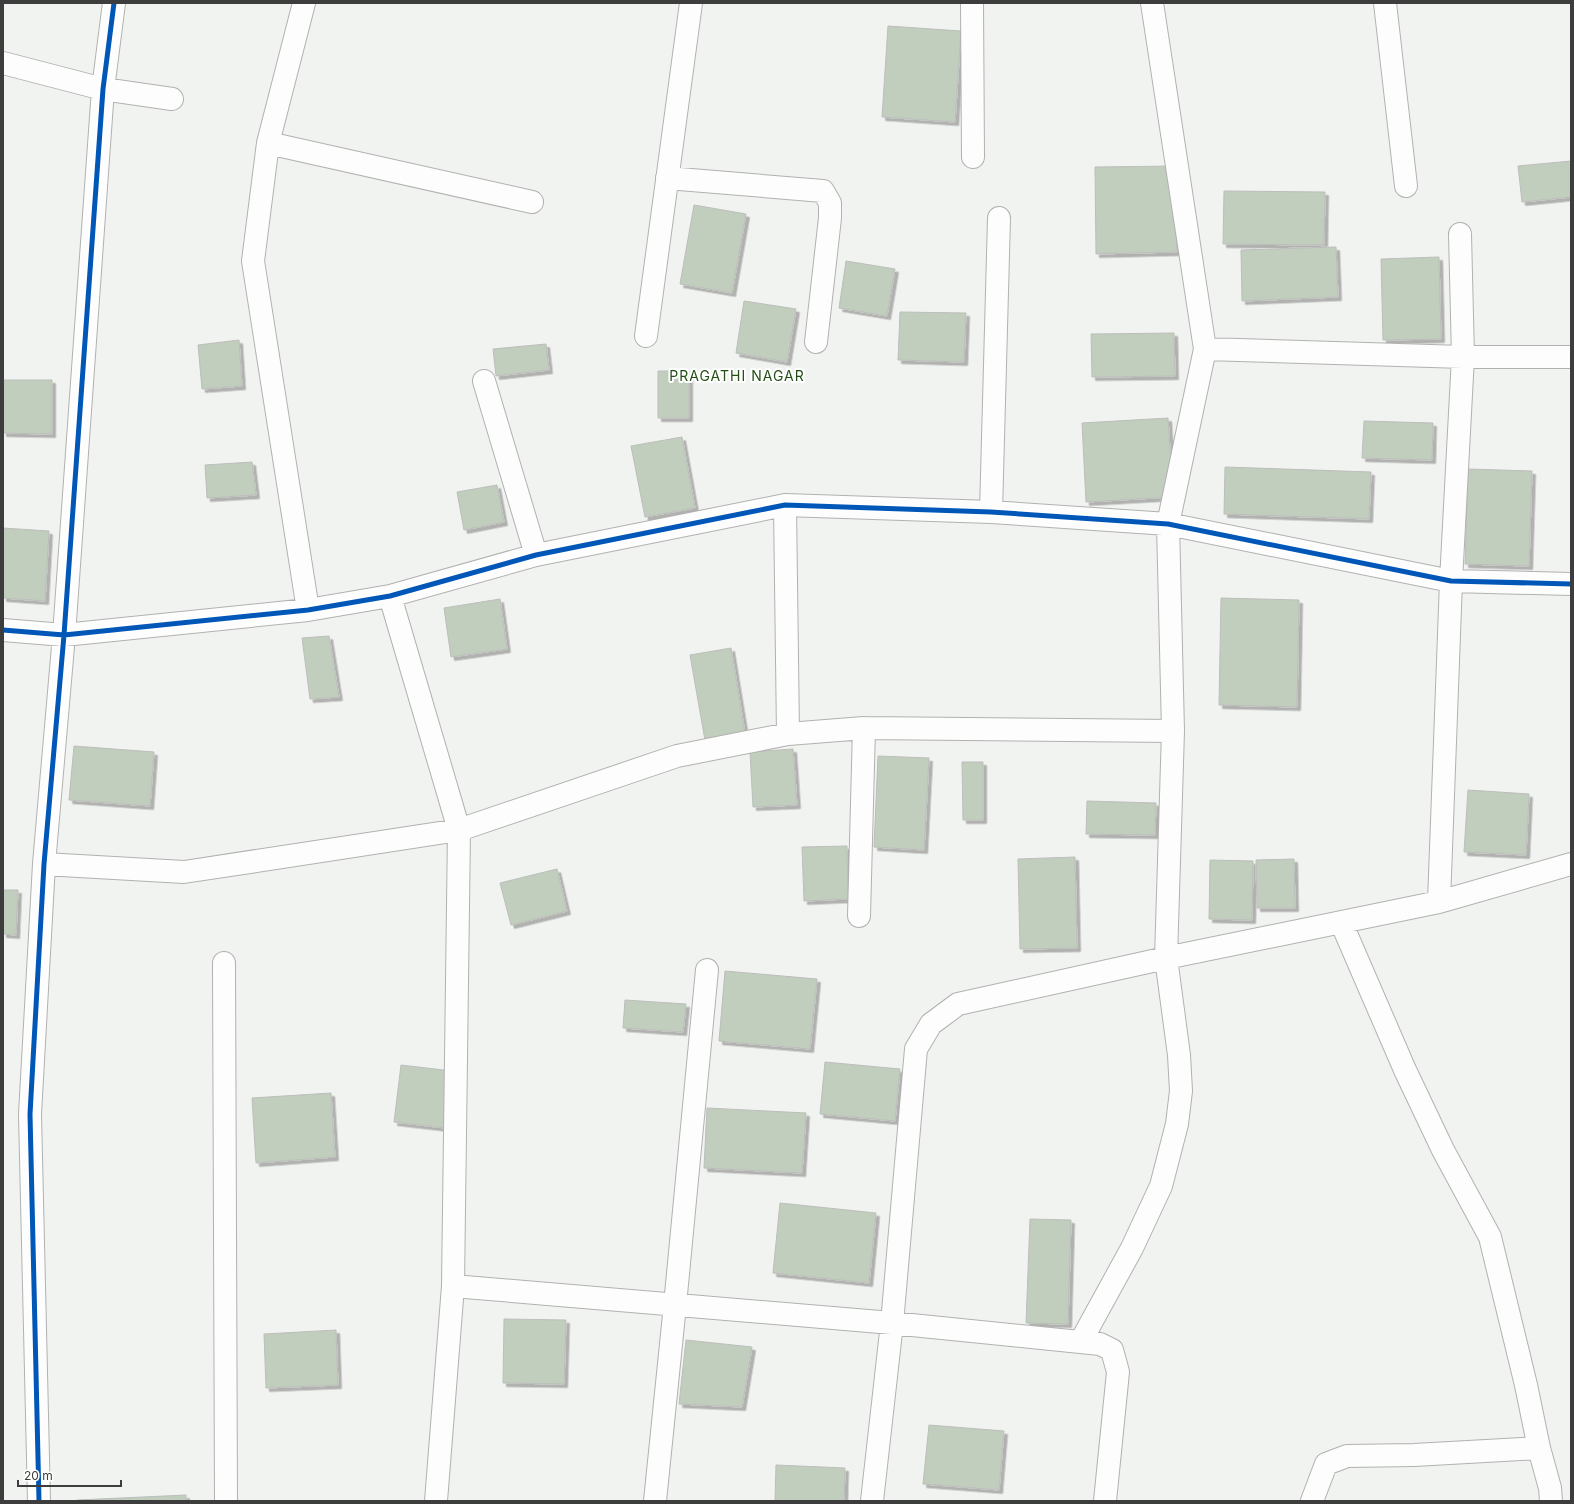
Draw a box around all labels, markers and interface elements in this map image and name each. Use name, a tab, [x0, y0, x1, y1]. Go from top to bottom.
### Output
district label: PRAGATHI NAGAR	[669, 367, 805, 384]
scale bar	[18, 1462, 121, 1488]
text: 20 m	[24, 1468, 53, 1483]

